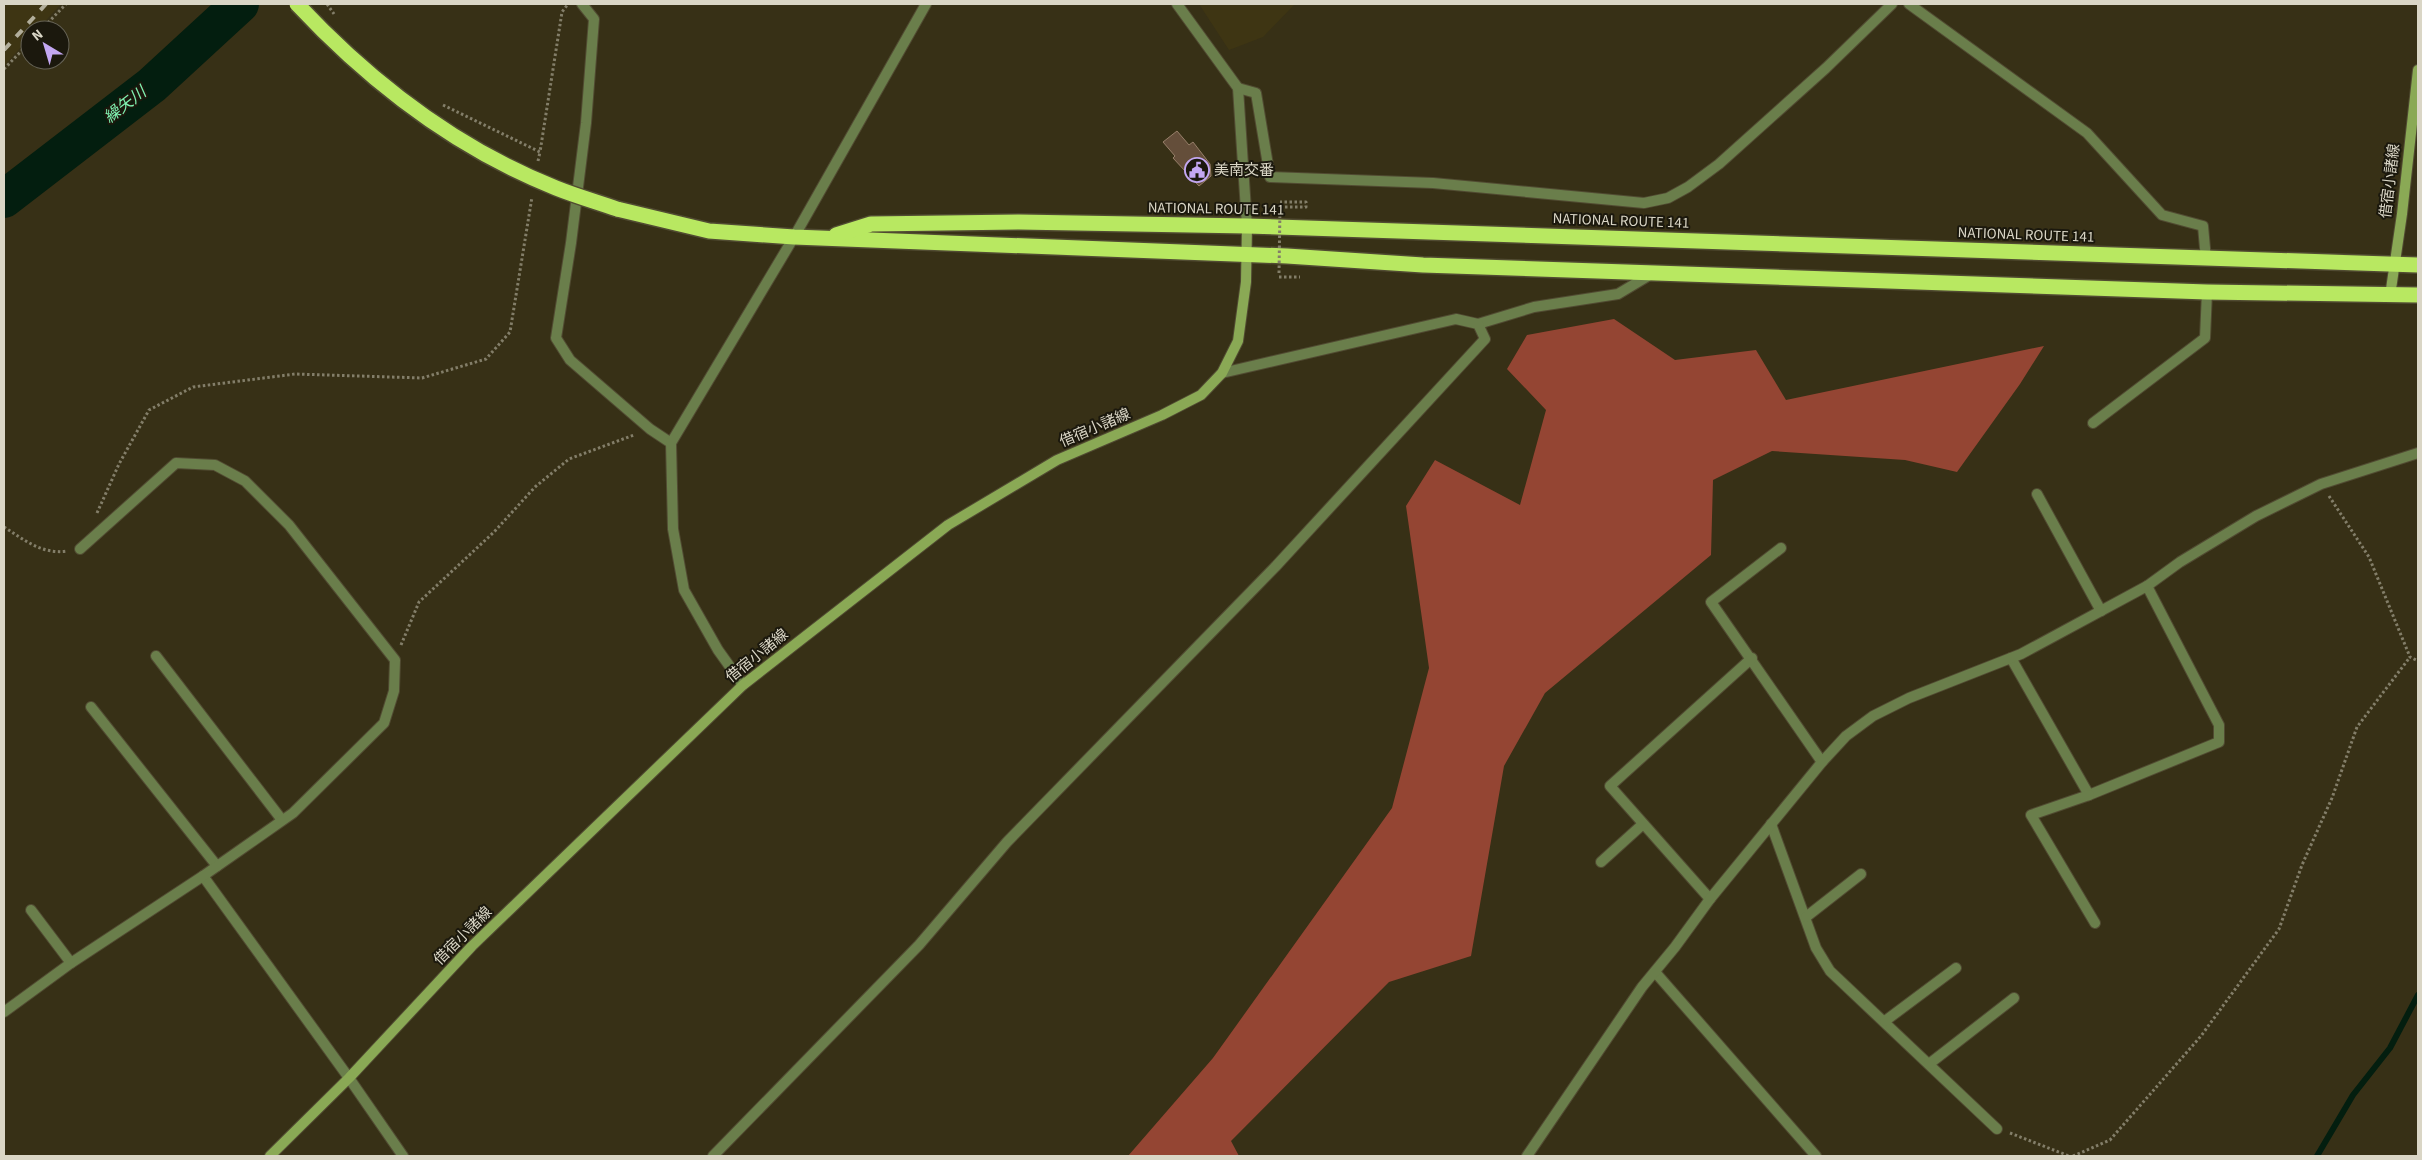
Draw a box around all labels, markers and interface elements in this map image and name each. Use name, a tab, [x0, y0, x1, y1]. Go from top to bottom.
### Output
north arrow	[20, 20, 70, 70]
text: N	[28, 25, 47, 46]
water label: 繰矢川	[99, 80, 152, 128]
street label: 借宿小諸線	[2375, 142, 2405, 220]
public building icon: 美南交番	[1184, 157, 1210, 183]
place label: 美南交番	[1214, 160, 1274, 181]
street label: NATIONAL ROUTE 141	[1148, 197, 1284, 221]
street label: NATIONAL ROUTE 141	[1552, 208, 1690, 234]
street label: NATIONAL ROUTE 141	[1957, 222, 2095, 248]
street label: 借宿小諸線	[1056, 404, 1134, 452]
street label: 借宿小諸線	[721, 624, 793, 688]
street label: 借宿小諸線	[429, 902, 497, 970]

